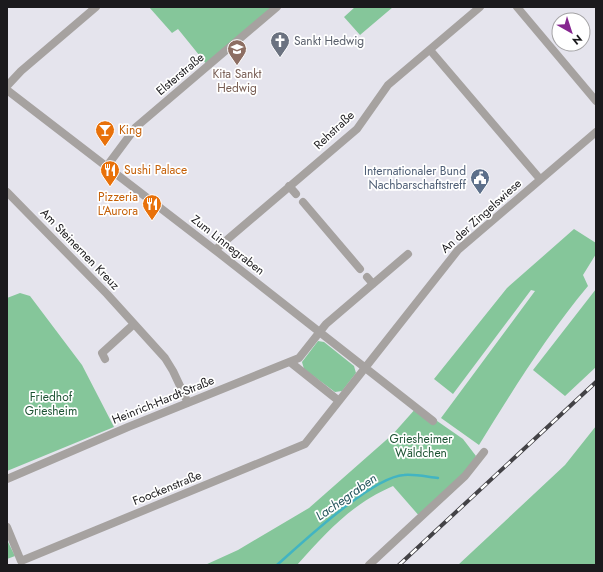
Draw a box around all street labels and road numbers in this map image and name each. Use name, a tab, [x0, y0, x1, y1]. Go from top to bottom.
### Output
street label: Elsterstraße	[152, 48, 208, 100]
street label: Rehstraße	[310, 106, 358, 154]
street label: An der Zingelswiese	[436, 175, 526, 257]
street label: Am Steinernen Kreuz	[36, 204, 124, 294]
street label: Zum Linnegraben	[187, 211, 269, 279]
street label: Heinrich-Hardt-Straße	[109, 371, 217, 429]
street label: Foockenstraße	[130, 466, 204, 510]

